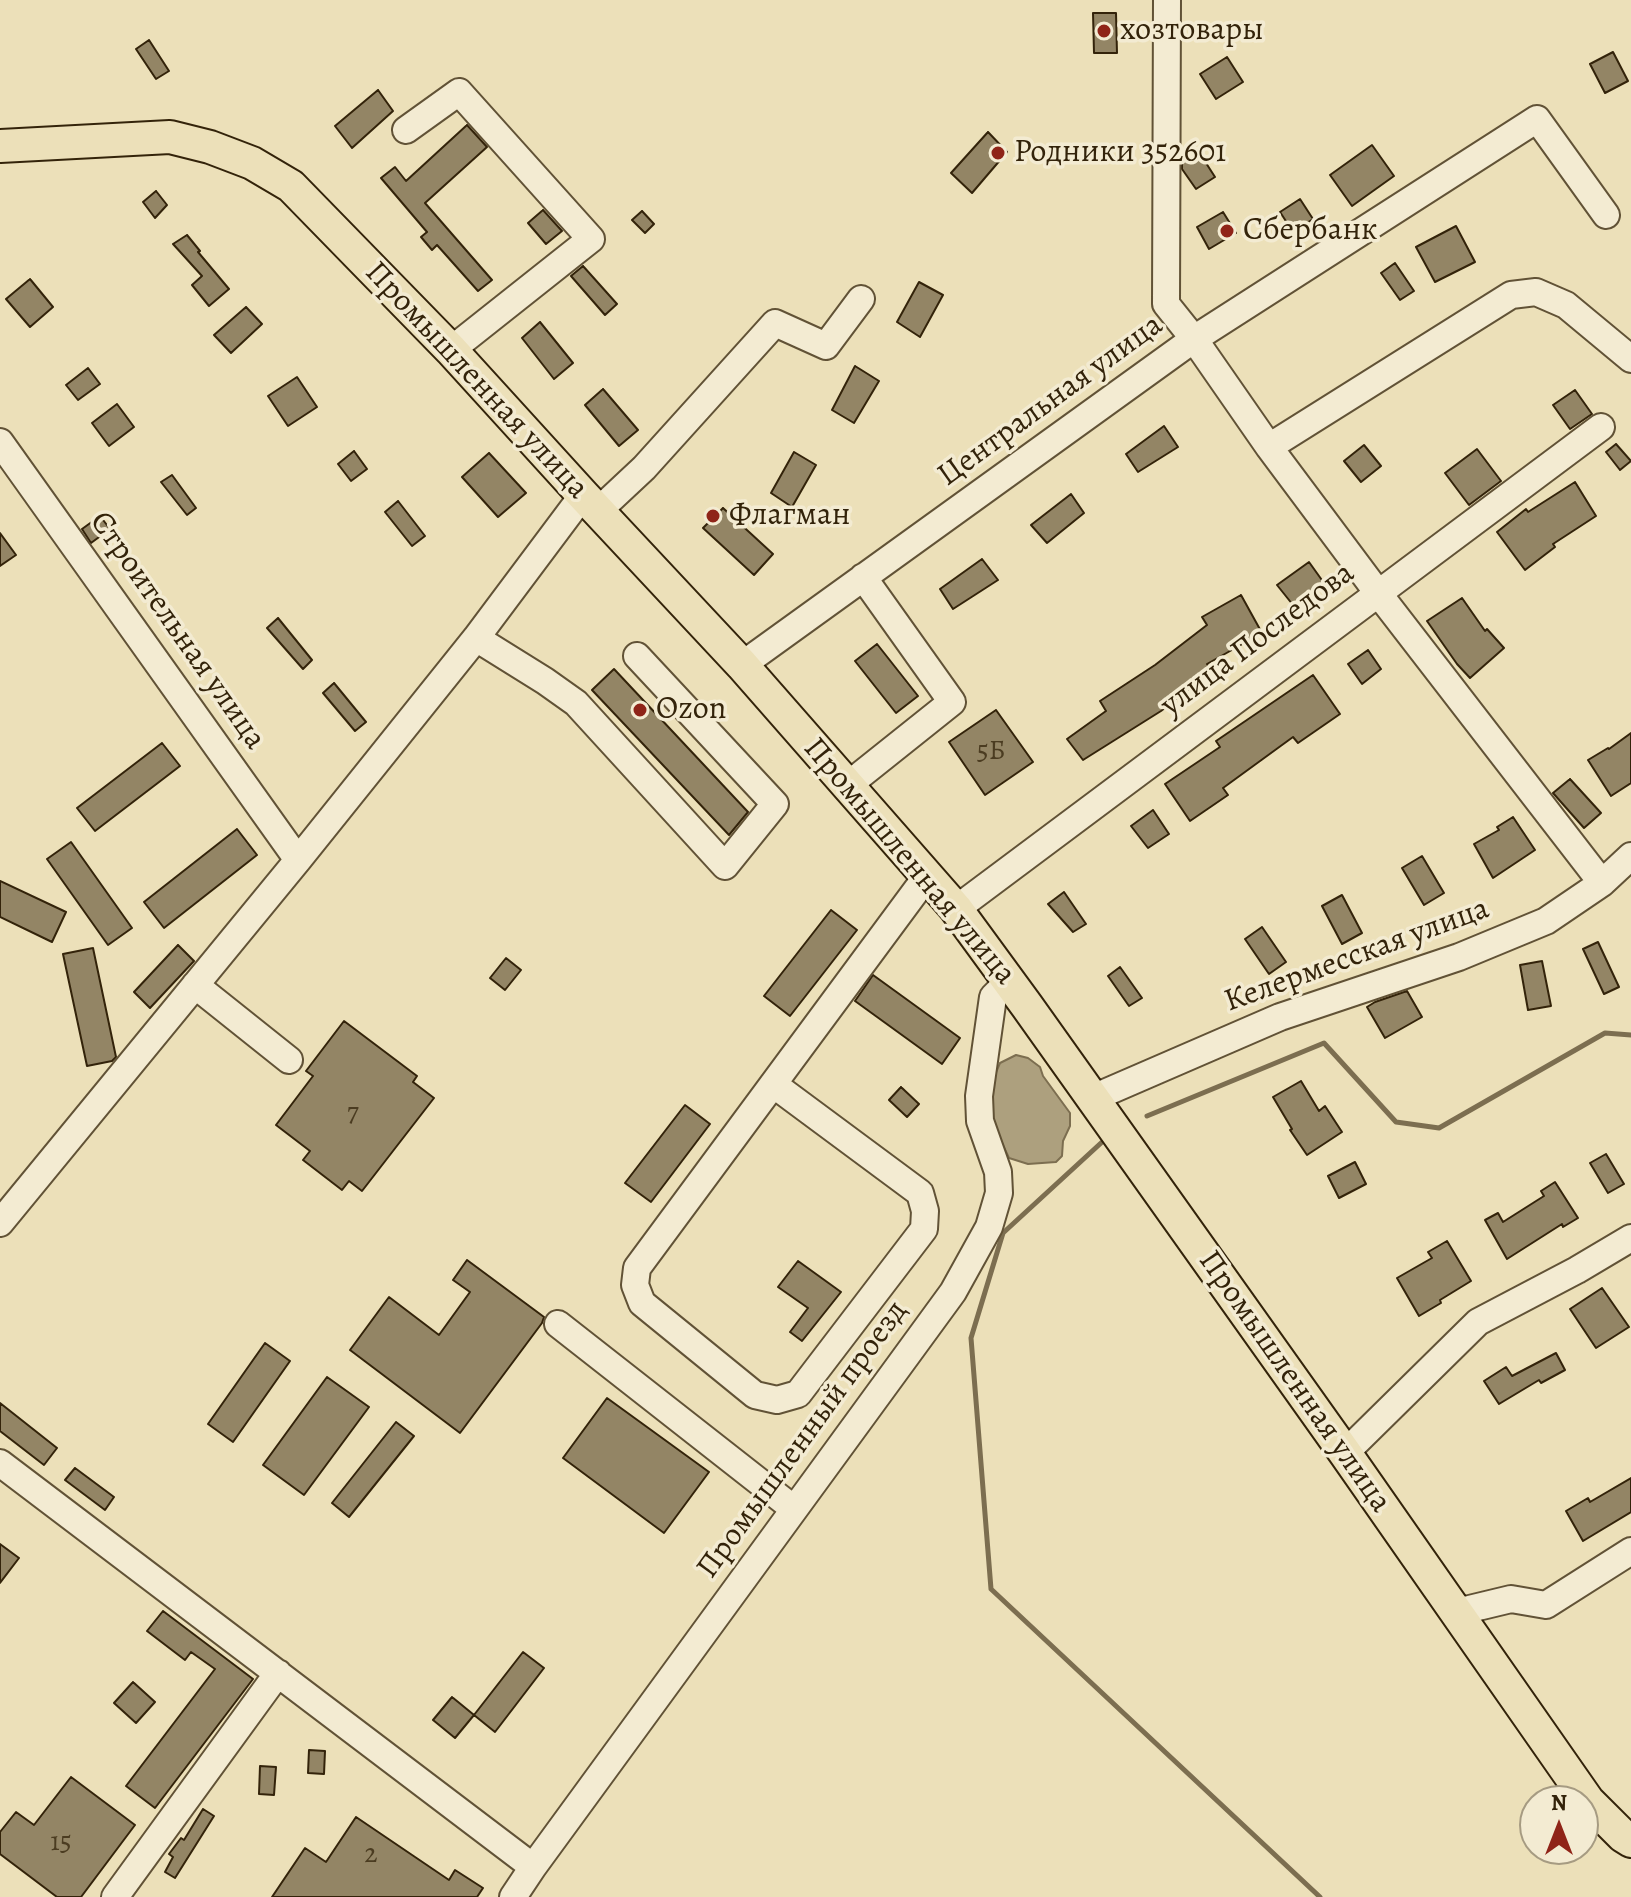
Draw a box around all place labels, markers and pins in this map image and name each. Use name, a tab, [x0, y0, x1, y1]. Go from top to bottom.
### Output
place label: хозтовары	[1120, 12, 1264, 50]
marker: хозтовары	[1095, 22, 1113, 40]
place label: Родники 352601	[1014, 134, 1226, 172]
marker: Родники 352601	[989, 144, 1007, 162]
place label: Сбербанк	[1243, 212, 1378, 250]
marker: Сбербанк	[1218, 222, 1236, 240]
place label: Флагман	[729, 497, 850, 535]
marker: Флагман	[704, 507, 722, 525]
place label: Ozon	[656, 691, 726, 729]
marker: Ozon	[631, 701, 649, 719]

